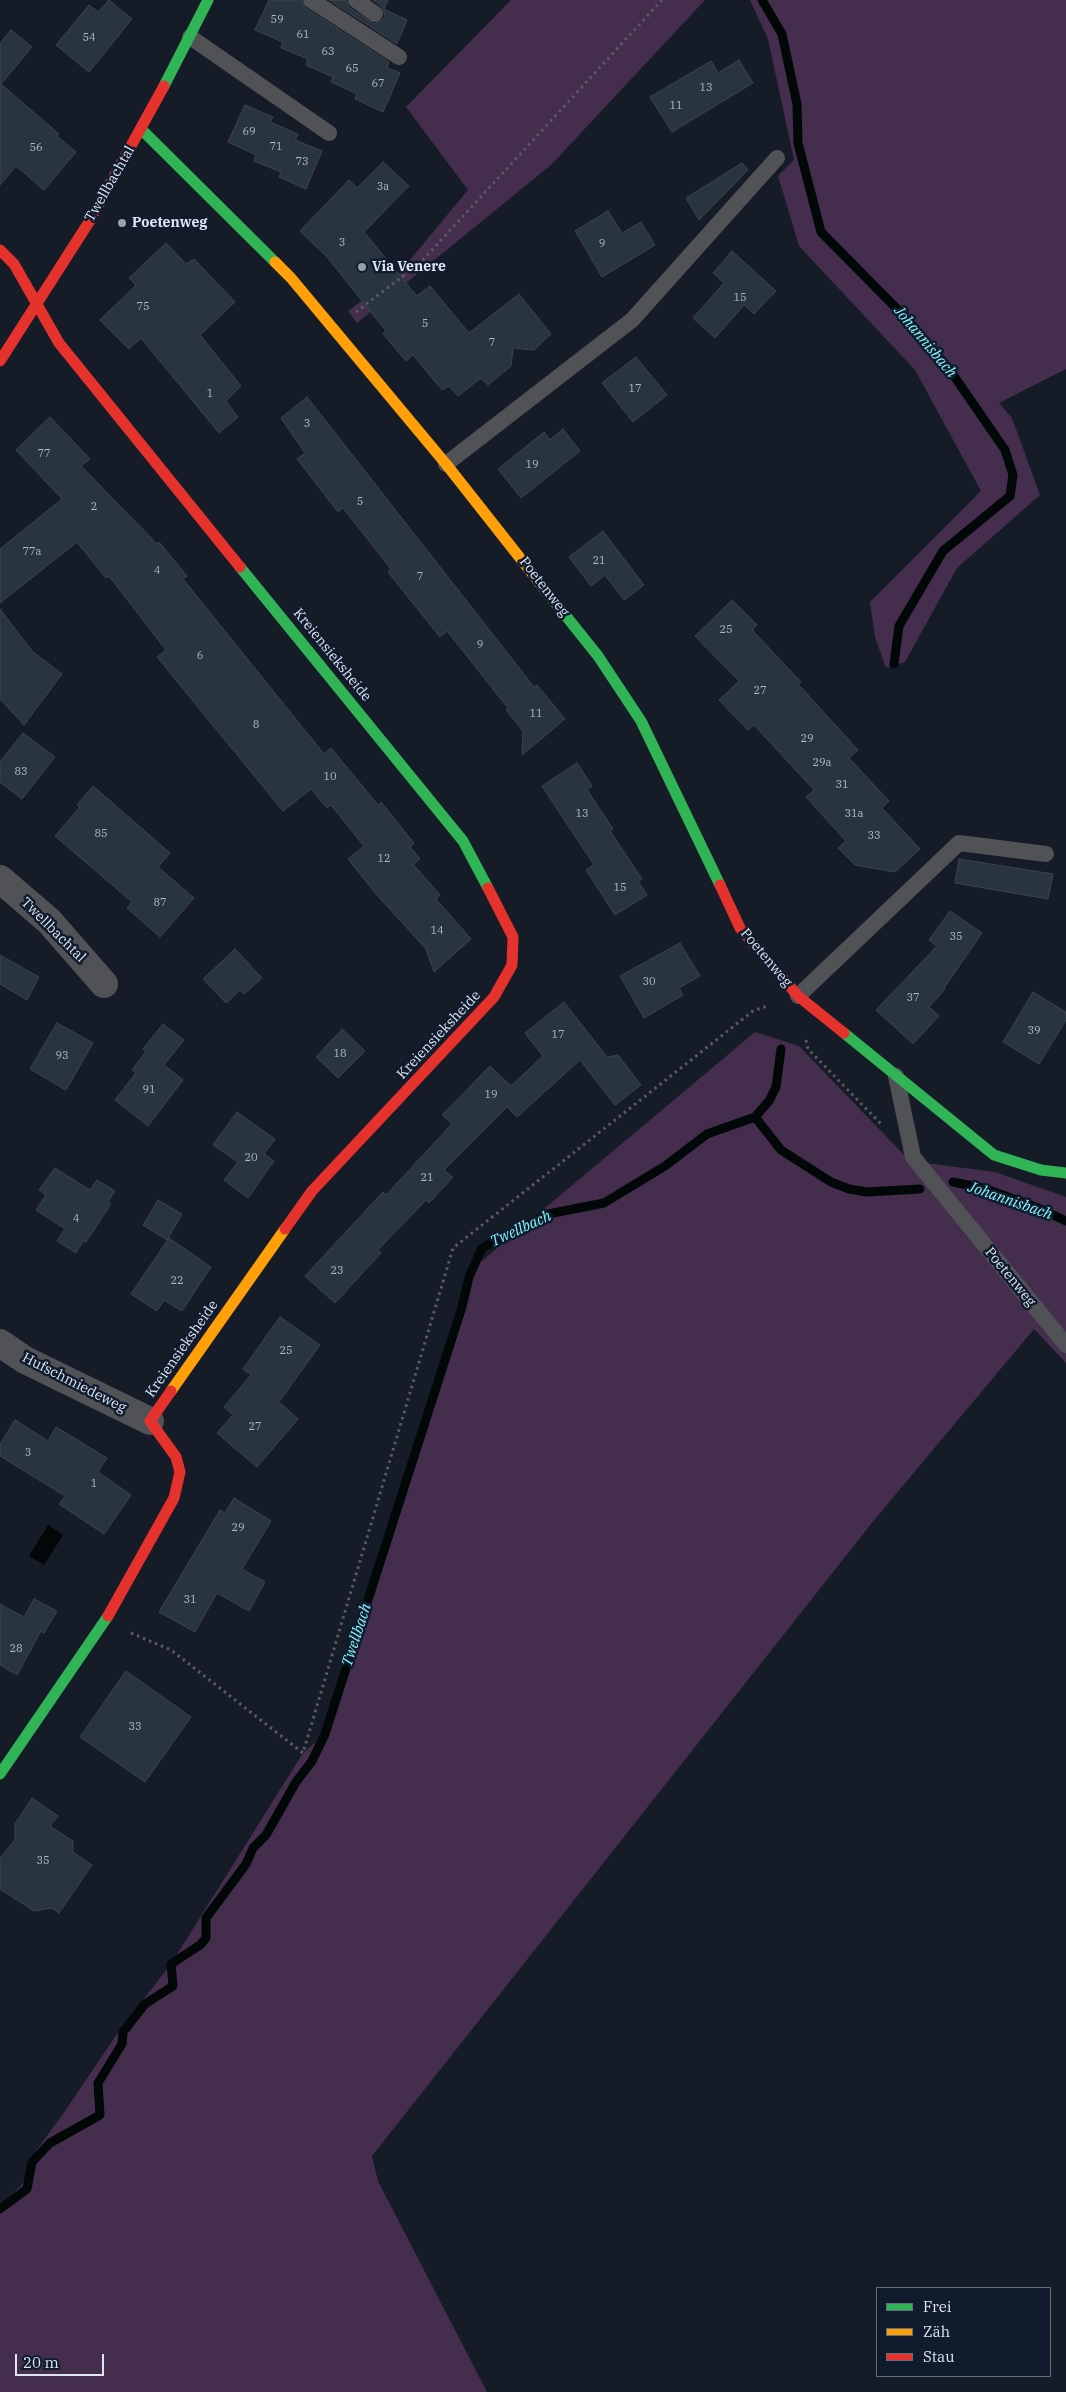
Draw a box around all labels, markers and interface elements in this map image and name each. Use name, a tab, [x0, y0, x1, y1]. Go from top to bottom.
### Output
house number: 59	[270, 13, 284, 27]
house number: 61	[296, 28, 310, 42]
house number: 54	[82, 31, 96, 45]
house number: 63	[321, 45, 335, 59]
house number: 65	[345, 62, 359, 76]
house number: 67	[371, 77, 385, 91]
house number: 13	[699, 81, 713, 95]
house number: 11	[669, 99, 683, 113]
house number: 69	[242, 125, 256, 139]
house number: 71	[269, 140, 283, 154]
house number: 56	[29, 141, 43, 155]
street label: Twellbachtal	[82, 143, 138, 225]
house number: 73	[295, 155, 309, 169]
house number: 3a	[377, 180, 389, 194]
place label: Poetenweg	[132, 215, 207, 231]
marker: Poetenweg	[116, 217, 128, 229]
house number: 3	[339, 236, 345, 250]
house number: 9	[599, 237, 605, 251]
place label: Via Venere	[372, 259, 446, 275]
marker: Via Venere	[356, 261, 368, 273]
house number: 15	[733, 291, 747, 305]
house number: 75	[136, 300, 150, 314]
water label: Johannisbach	[890, 302, 960, 382]
house number: 5	[422, 317, 428, 331]
house number: 7	[489, 336, 495, 350]
house number: 17	[628, 382, 642, 396]
house number: 1	[207, 387, 213, 401]
house number: 3	[304, 417, 310, 431]
house number: 77	[37, 447, 51, 461]
house number: 19	[525, 458, 539, 472]
house number: 5	[357, 495, 363, 509]
house number: 2	[91, 500, 97, 514]
house number: 77a	[22, 545, 42, 559]
street label: Poetenweg	[515, 554, 573, 620]
house number: 21	[592, 554, 606, 568]
house number: 4	[154, 564, 160, 578]
house number: 7	[417, 570, 423, 584]
street label: Kreiensieksheide	[289, 605, 375, 705]
house number: 25	[719, 623, 733, 637]
house number: 9	[477, 638, 483, 652]
house number: 6	[197, 649, 203, 663]
house number: 27	[753, 684, 767, 698]
house number: 11	[529, 707, 543, 721]
house number: 8	[253, 718, 259, 732]
house number: 29	[800, 732, 814, 746]
house number: 29a	[812, 756, 832, 770]
house number: 83	[14, 765, 28, 779]
house number: 10	[323, 770, 337, 784]
house number: 31	[835, 778, 849, 792]
house number: 13	[575, 807, 589, 821]
house number: 31a	[844, 807, 864, 821]
house number: 85	[94, 827, 108, 841]
house number: 33	[867, 829, 881, 843]
house number: 12	[377, 852, 391, 866]
house number: 15	[613, 881, 627, 895]
street label: Twellbachtal	[17, 894, 89, 966]
house number: 87	[153, 896, 167, 910]
house number: 14	[430, 924, 444, 938]
street label: Poetenweg	[737, 925, 795, 991]
house number: 35	[949, 930, 963, 944]
house number: 30	[642, 975, 656, 989]
street label: Kreiensieksheide	[394, 987, 484, 1083]
house number: 37	[906, 991, 920, 1005]
house number: 39	[1027, 1024, 1041, 1038]
house number: 17	[551, 1028, 565, 1042]
house number: 18	[333, 1047, 347, 1061]
house number: 93	[55, 1049, 69, 1063]
house number: 91	[142, 1083, 156, 1097]
house number: 19	[484, 1088, 498, 1102]
house number: 20	[244, 1151, 258, 1165]
house number: 21	[420, 1171, 434, 1185]
water label: Johannisbach	[965, 1178, 1055, 1224]
water label: Twellbach	[488, 1207, 554, 1251]
house number: 4	[73, 1212, 79, 1226]
street label: Poetenweg	[981, 1244, 1039, 1310]
house number: 23	[330, 1264, 344, 1278]
house number: 22	[170, 1274, 184, 1288]
street label: Kreiensieksheide	[142, 1297, 222, 1401]
house number: 25	[279, 1344, 293, 1358]
street label: Hufschmiedeweg	[19, 1350, 129, 1416]
house number: 27	[248, 1420, 262, 1434]
house number: 3	[25, 1446, 31, 1460]
house number: 1	[91, 1477, 97, 1491]
house number: 29	[231, 1521, 245, 1535]
house number: 31	[183, 1593, 197, 1607]
water label: Twellbach	[338, 1601, 376, 1669]
house number: 28	[9, 1642, 23, 1656]
house number: 33	[128, 1720, 142, 1734]
house number: 35	[36, 1854, 50, 1868]
legend	[876, 2287, 1051, 2377]
text: Frei	[923, 2297, 951, 2316]
text: Zäh	[923, 2322, 950, 2341]
scale bar	[18, 2344, 106, 2376]
text: Stau	[923, 2347, 955, 2366]
text: 20 m	[23, 2353, 59, 2372]

